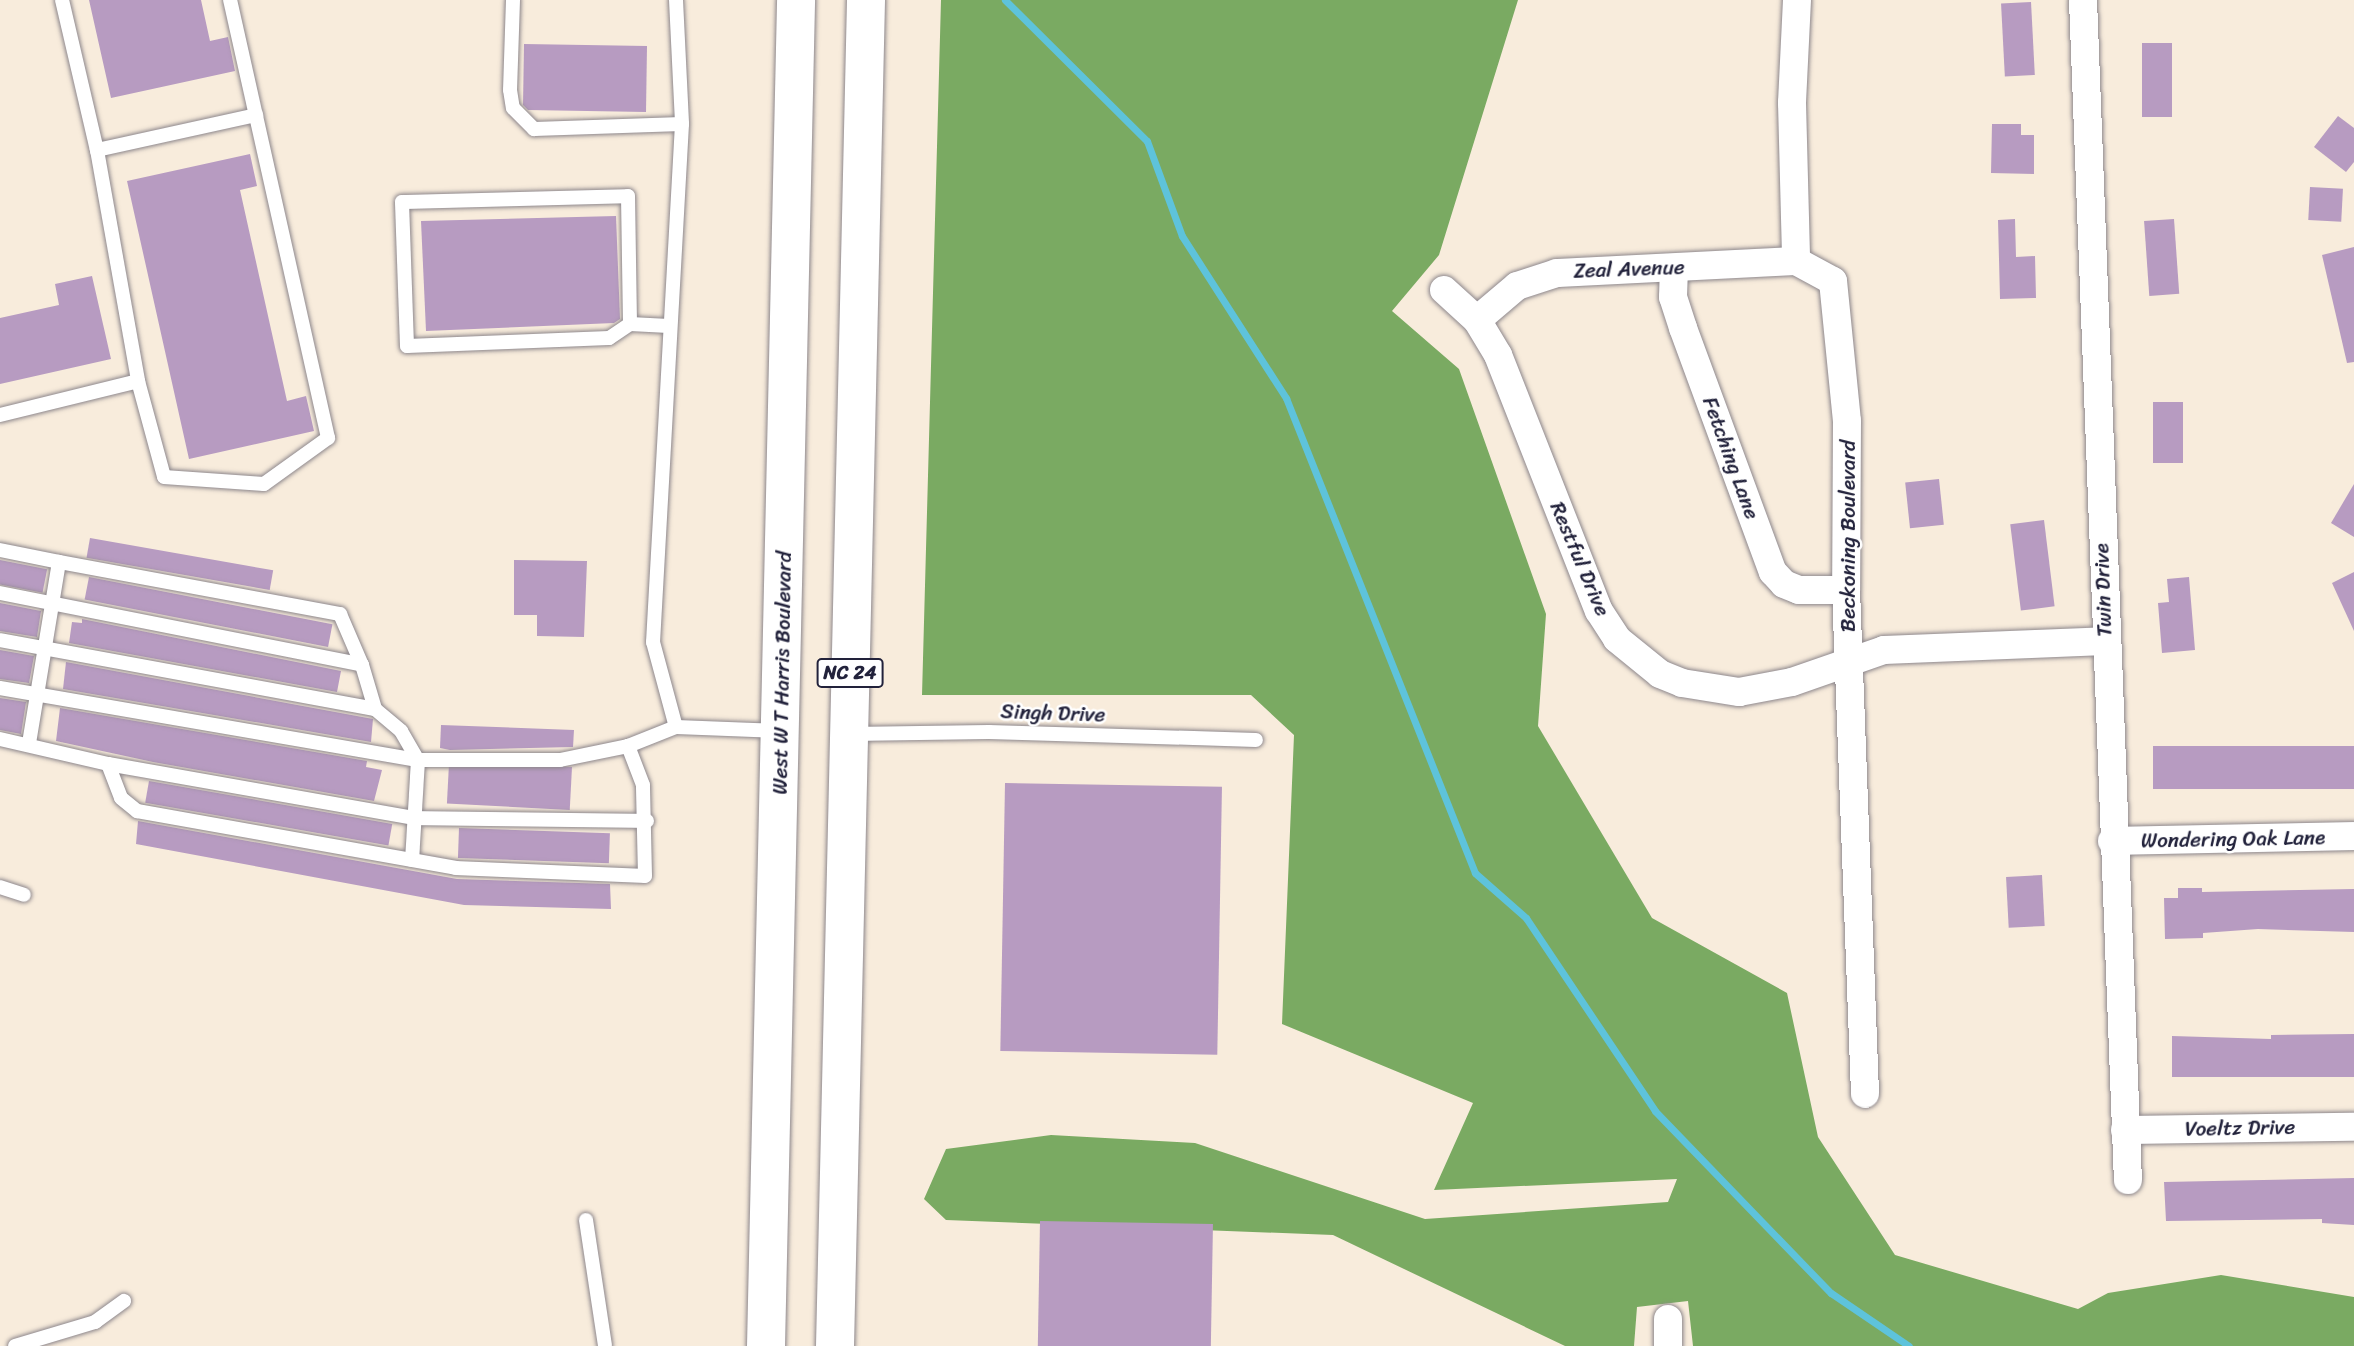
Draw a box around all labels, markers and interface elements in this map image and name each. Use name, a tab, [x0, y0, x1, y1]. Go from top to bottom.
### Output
street label: Zeal Avenue	[1573, 254, 1685, 284]
street label: Fetching Lane	[1697, 393, 1765, 523]
street label: Beckoning Boulevard	[1835, 440, 1861, 632]
street label: Restful Drive	[1545, 498, 1615, 620]
street label: Twin Drive	[2089, 542, 2117, 638]
street label: West W T Harris Boulevard	[767, 551, 797, 795]
road number: NC 24	[815, 658, 885, 688]
street label: Singh Drive	[1000, 699, 1106, 727]
street label: Wondering Oak Lane	[2140, 825, 2326, 853]
street label: Voeltz Drive	[2185, 1114, 2295, 1142]

